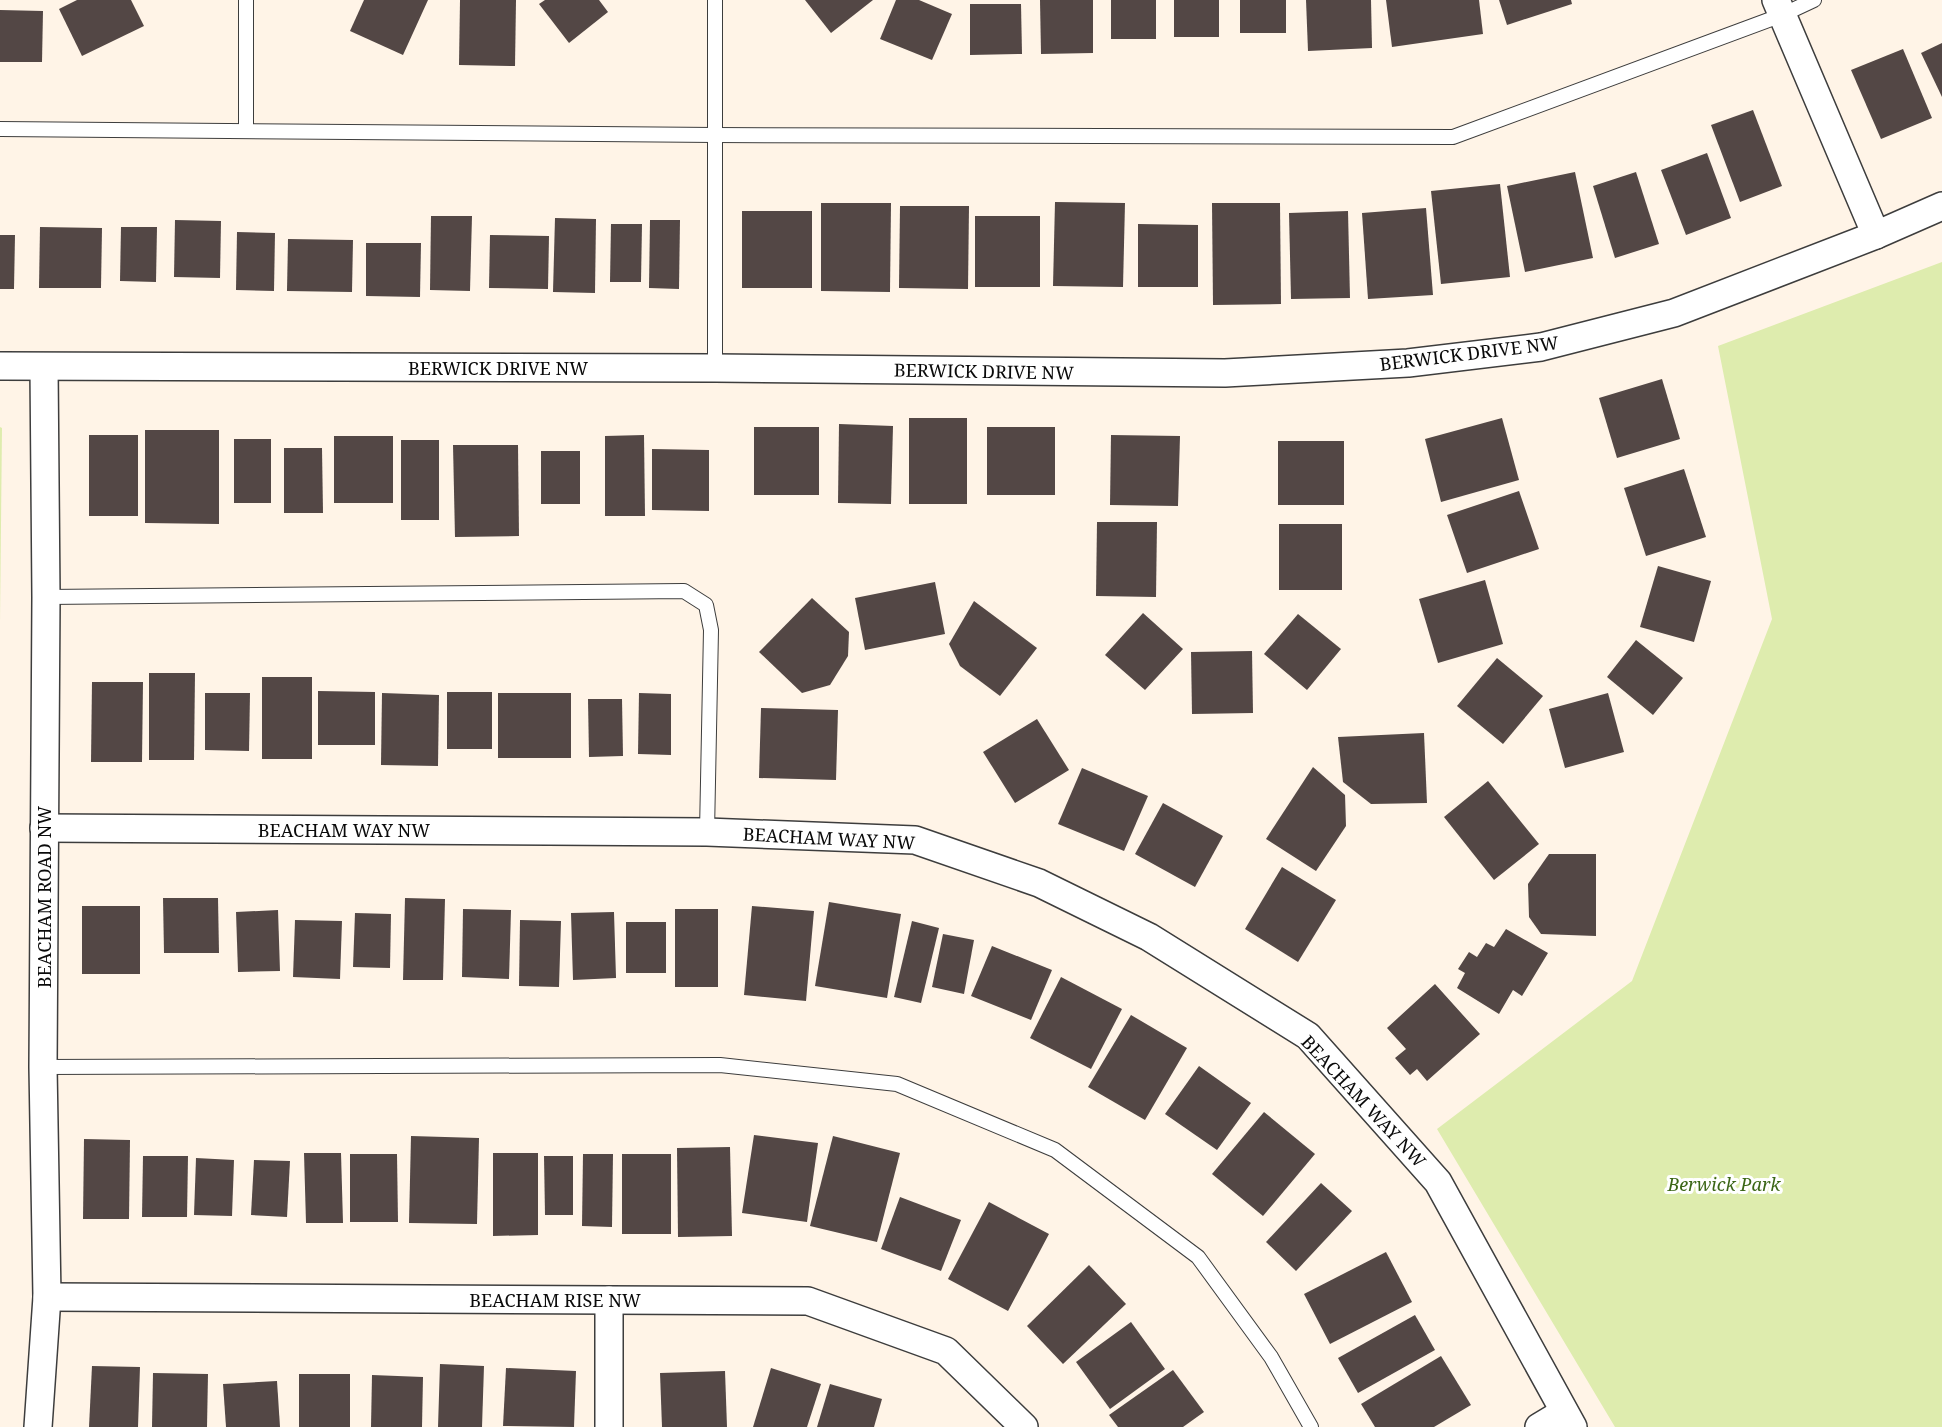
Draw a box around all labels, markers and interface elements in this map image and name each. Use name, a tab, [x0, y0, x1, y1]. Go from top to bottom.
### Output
street label: BERWICK DRIVE NW	[1378, 330, 1560, 376]
street label: BERWICK DRIVE NW	[408, 356, 588, 380]
street label: BERWICK DRIVE NW	[894, 357, 1074, 385]
street label: BEACHAM ROAD NW	[32, 806, 56, 988]
street label: BEACHAM WAY NW	[258, 818, 430, 842]
street label: BEACHAM WAY NW	[742, 822, 916, 855]
street label: BEACHAM WAY NW	[1296, 1030, 1432, 1172]
park label: Berwick Park	[1666, 1172, 1781, 1196]
street label: BEACHAM RISE NW	[469, 1288, 641, 1312]

